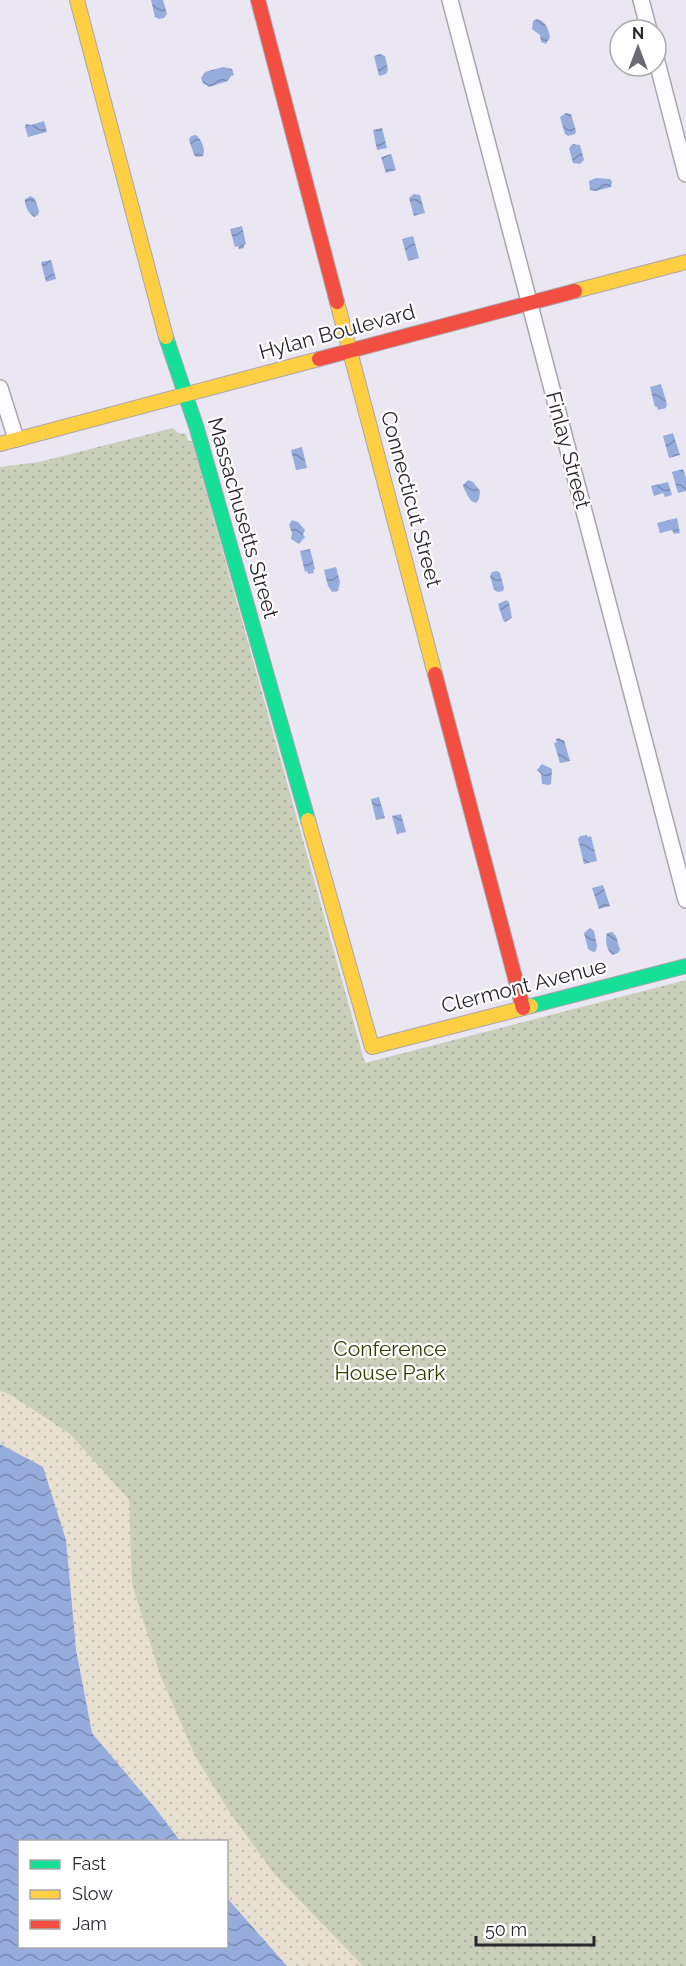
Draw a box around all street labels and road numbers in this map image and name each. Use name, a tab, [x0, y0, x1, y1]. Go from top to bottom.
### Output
street label: Hylan Boulevard	[256, 299, 418, 364]
street label: Finlay Street	[541, 388, 596, 511]
street label: Connecticut Street	[376, 408, 447, 590]
street label: Massachusetts Street	[203, 414, 284, 621]
street label: Clermont Avenue	[439, 953, 609, 1018]

